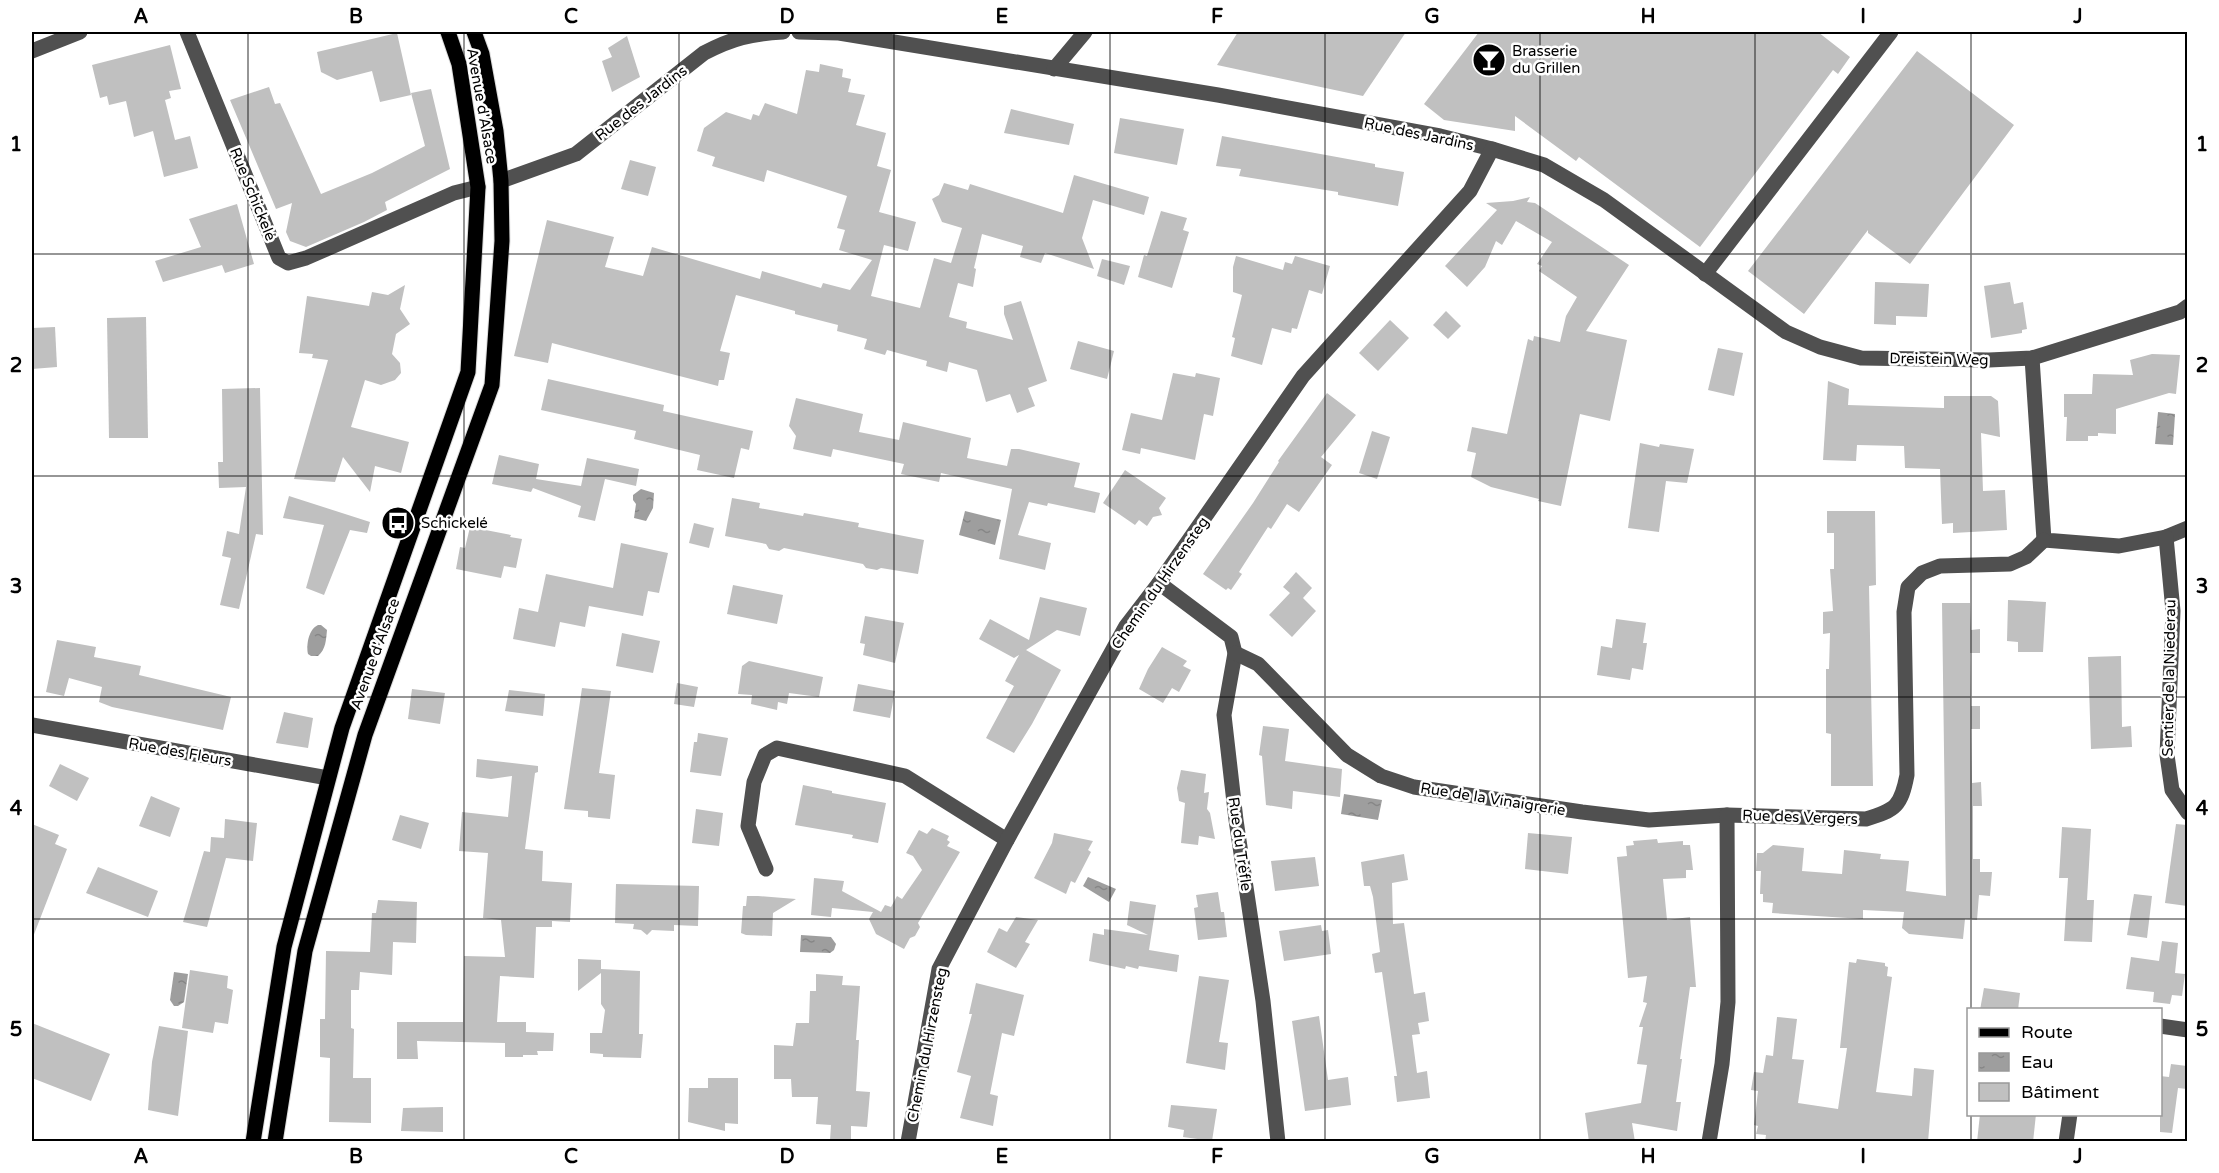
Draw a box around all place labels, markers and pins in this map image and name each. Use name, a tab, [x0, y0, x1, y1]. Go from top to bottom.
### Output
bar icon: Brasserie du Grillen	[1471, 42, 1507, 78]
place label: Brasserie du Grillen	[1512, 42, 1580, 77]
bus stop icon: Schickelé	[380, 505, 416, 541]
place label: Schickelé	[421, 514, 488, 532]

